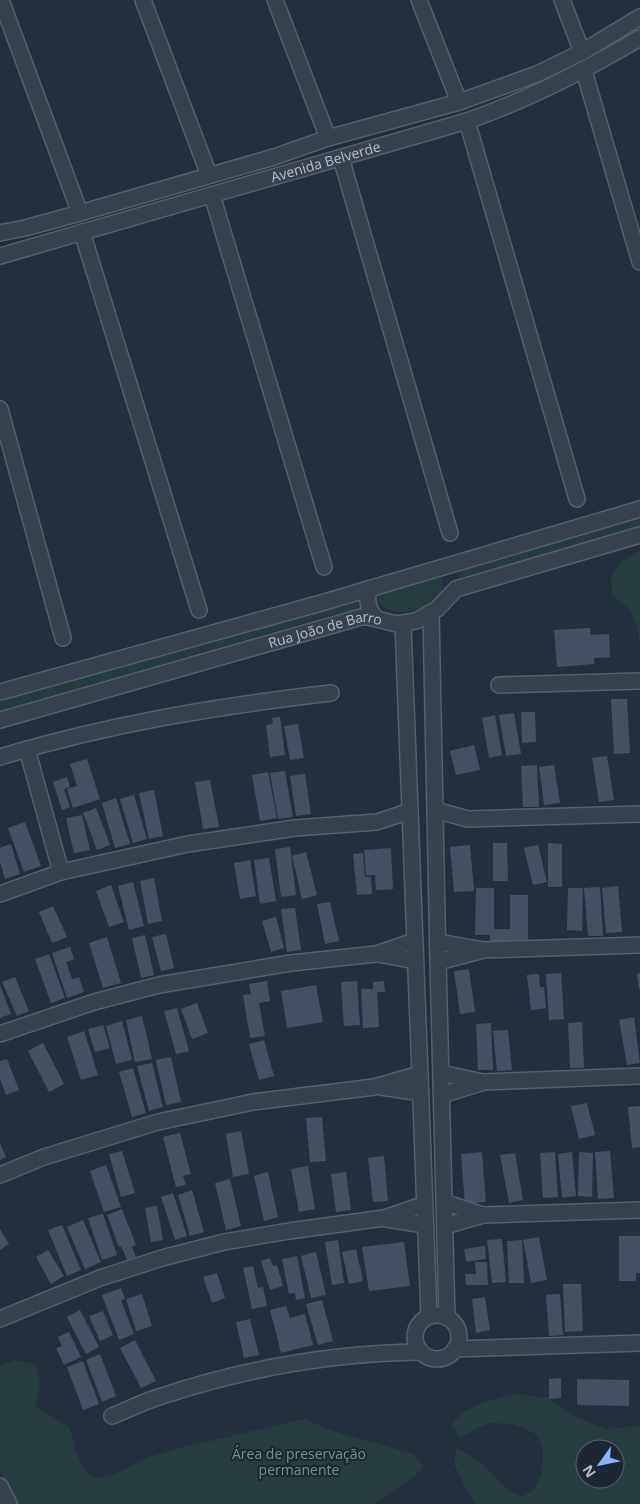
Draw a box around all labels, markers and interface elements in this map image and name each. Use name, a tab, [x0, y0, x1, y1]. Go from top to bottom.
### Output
street label: Avenida Belverde	[268, 136, 383, 186]
street label: Rua João de Barro	[266, 607, 384, 652]
north arrow	[575, 1439, 625, 1489]
park label: Área de preservação permanente	[232, 1444, 366, 1479]
text: N	[578, 1461, 600, 1481]

